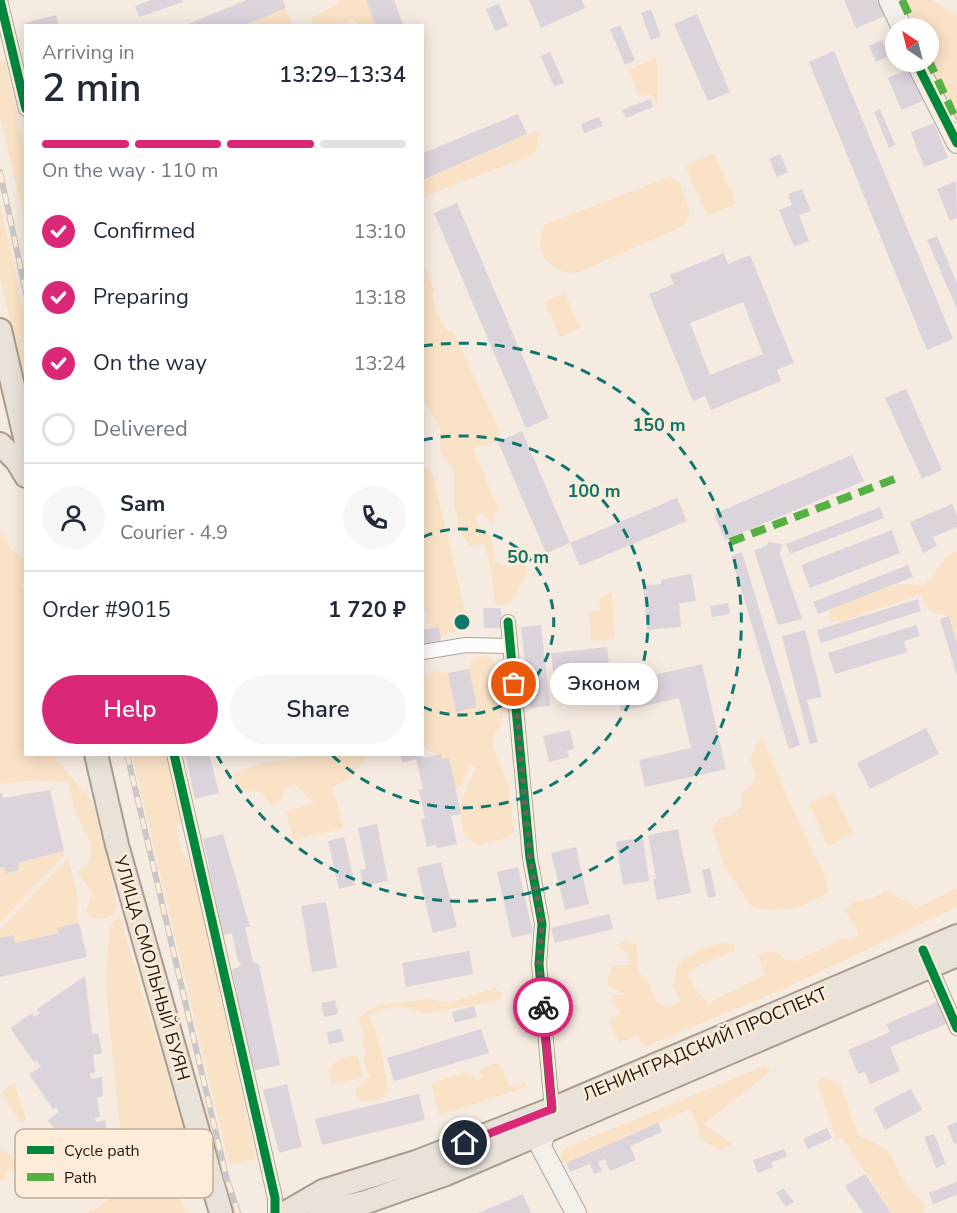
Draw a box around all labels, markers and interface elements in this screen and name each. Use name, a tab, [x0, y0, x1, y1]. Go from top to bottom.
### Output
north arrow	[885, 18, 939, 72]
map controls	[885, 18, 939, 72]
text: Arriving in	[42, 39, 135, 66]
text: 13:29–13:34	[279, 60, 406, 90]
text: 2 min	[42, 62, 141, 115]
text: On the way · 110 m	[42, 157, 218, 184]
icon: check	[42, 215, 75, 248]
text: Confirmed	[93, 216, 195, 246]
text: 13:10	[353, 218, 406, 245]
icon: check	[42, 281, 75, 314]
text: Preparing	[93, 282, 189, 312]
text: 13:18	[353, 284, 406, 311]
icon: check	[42, 347, 75, 380]
text: On the way	[93, 348, 207, 378]
text: 13:24	[353, 350, 406, 377]
text: 150 m	[632, 413, 686, 437]
text: Delivered	[93, 414, 188, 444]
text: 100 m	[567, 479, 621, 503]
button: person	[42, 486, 105, 549]
button: phone	[343, 486, 406, 549]
text: Sam	[120, 489, 165, 519]
text: Courier · 4.9	[120, 519, 228, 546]
text: 50 m	[507, 545, 549, 569]
text: Order #9015	[42, 595, 171, 625]
text: 1 720 ₽	[328, 595, 406, 625]
centre of rings	[452, 612, 472, 632]
pin	[488, 658, 539, 709]
callout: Эконом	[550, 663, 658, 705]
icon: bag	[497, 667, 530, 700]
text: Эконом	[568, 670, 640, 697]
button: Help	[42, 675, 218, 744]
button: Share	[230, 675, 406, 744]
street label: УЛИЦА СМОЛЬНЫЙ БУЯН	[108, 852, 196, 1083]
courier	[513, 977, 573, 1037]
street label: ЛЕНИНГРАДСКИЙ ПРОСПЕКТ	[579, 981, 831, 1107]
icon: bike	[527, 991, 560, 1024]
pin	[439, 1117, 490, 1168]
icon: home	[448, 1126, 481, 1159]
legend	[15, 1129, 213, 1198]
text: Cycle path	[64, 1140, 140, 1162]
text: Path	[64, 1167, 97, 1189]

